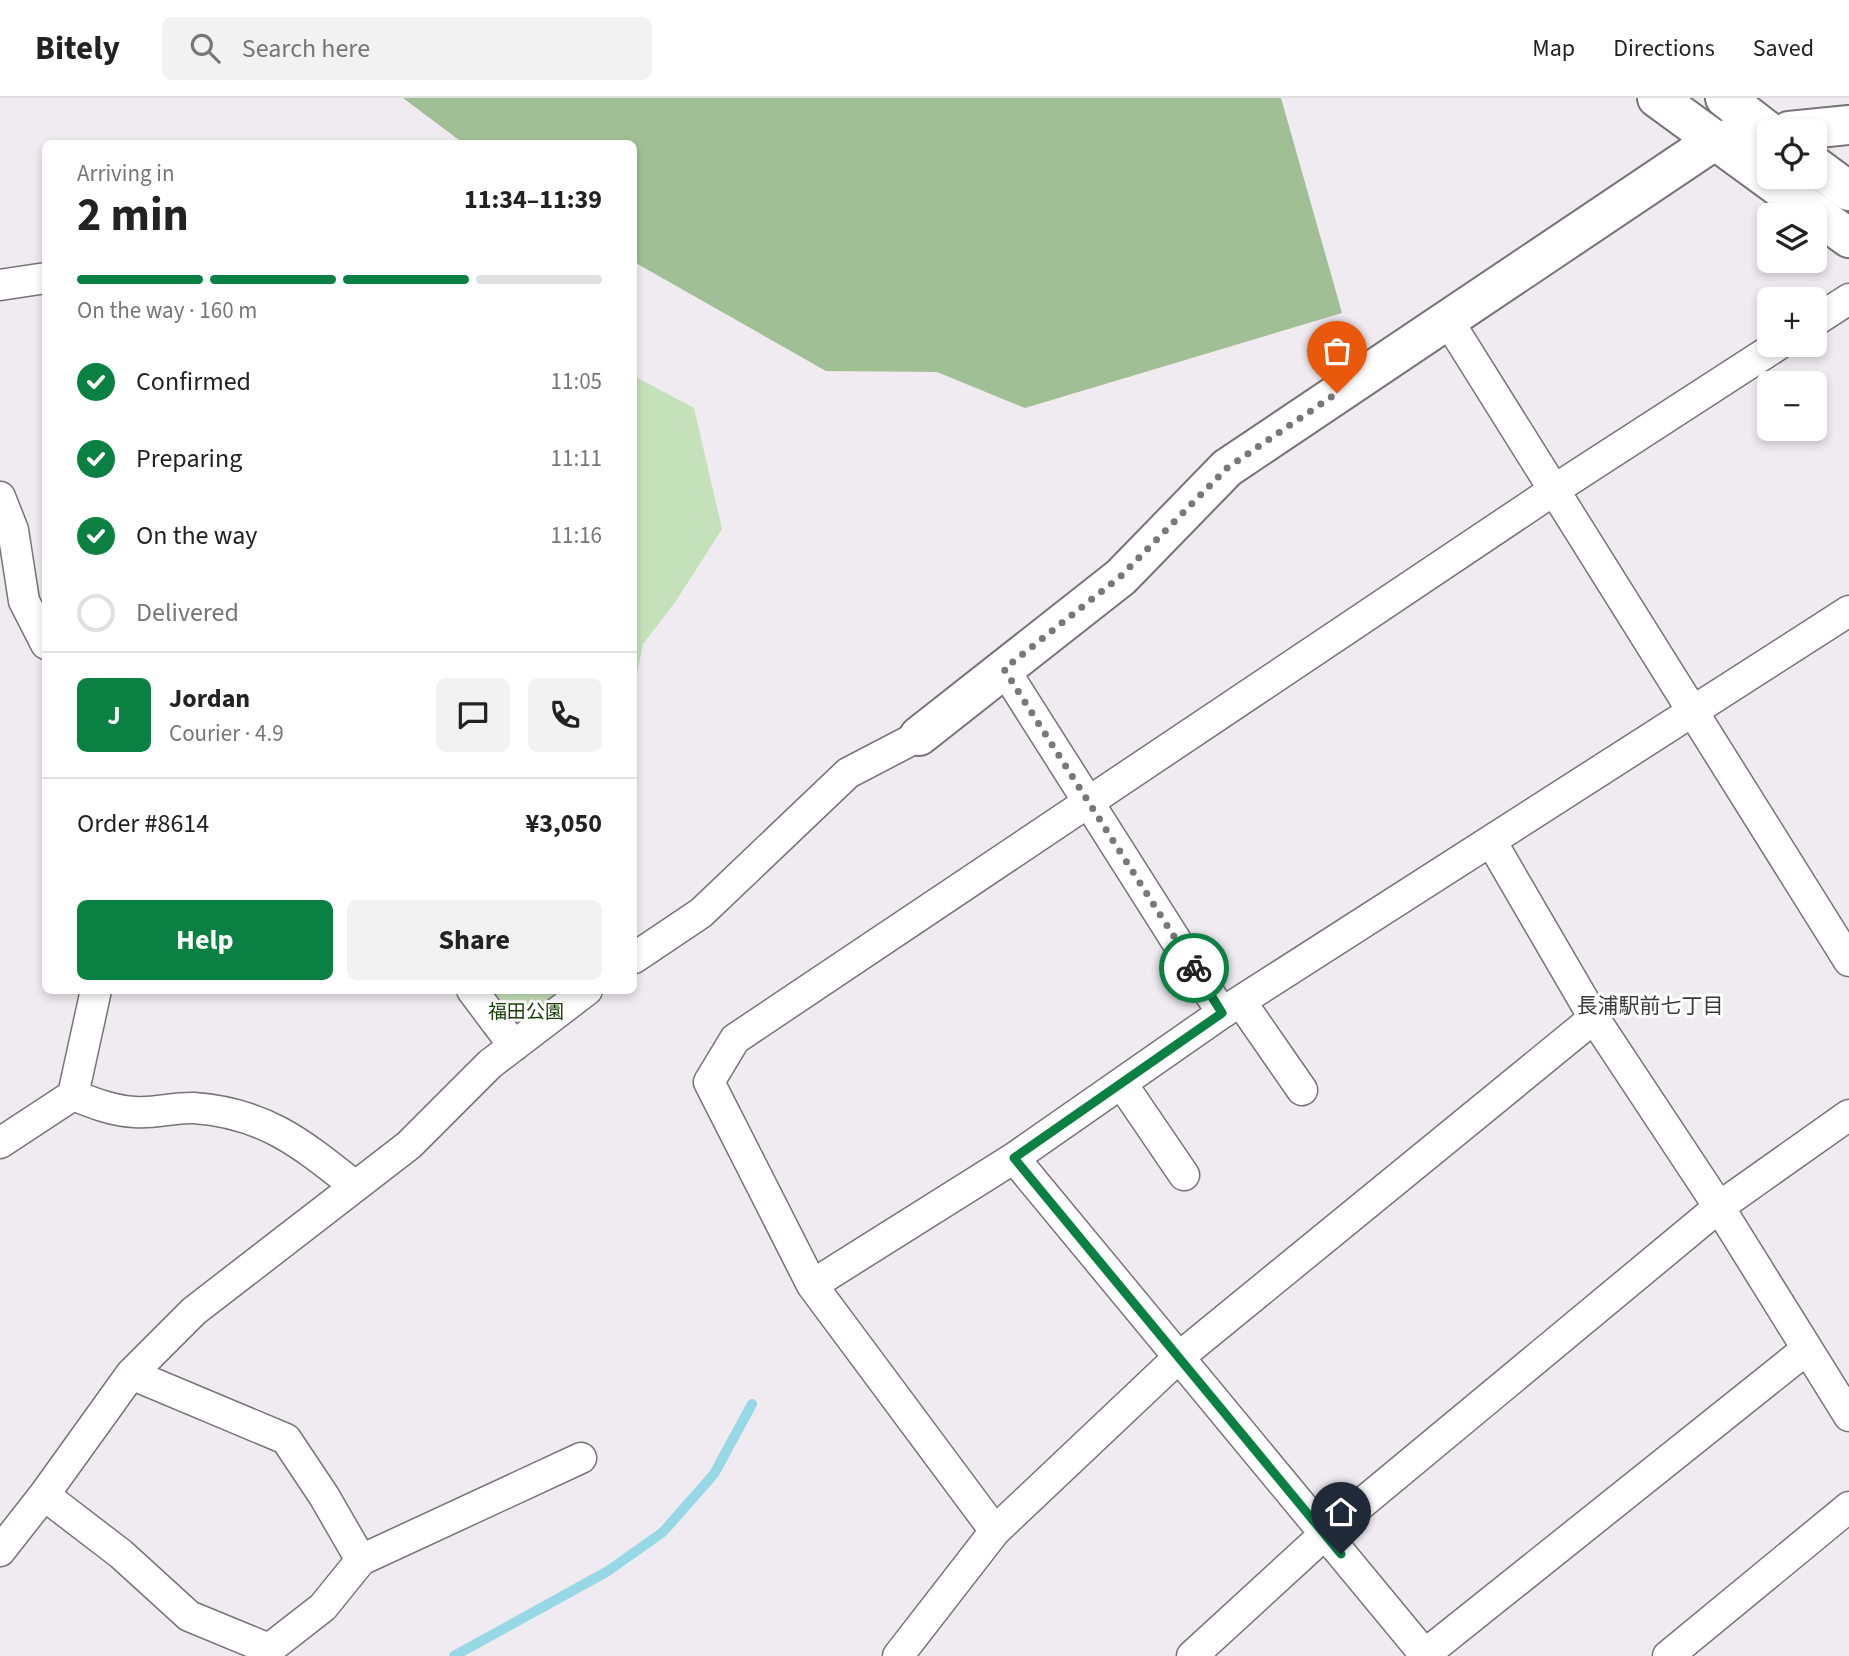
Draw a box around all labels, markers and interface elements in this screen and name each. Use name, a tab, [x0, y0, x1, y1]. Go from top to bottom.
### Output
search box	[162, 17, 652, 80]
text: Bitely	[35, 25, 120, 72]
icon: search	[186, 29, 224, 67]
text: Search here	[242, 30, 370, 67]
text: Map	[1532, 31, 1575, 66]
text: Directions	[1613, 31, 1715, 66]
text: Saved	[1753, 31, 1814, 66]
map controls	[1757, 119, 1827, 441]
button: locate	[1757, 119, 1827, 189]
text: Arriving in	[77, 157, 175, 190]
text: 11:34–11:39	[464, 181, 602, 218]
text: 2 min	[77, 183, 189, 248]
button: layers	[1757, 203, 1827, 273]
button: +	[1757, 287, 1827, 357]
text: On the way · 160 m	[77, 294, 257, 327]
pin	[1307, 321, 1367, 393]
icon: bag	[1318, 332, 1356, 370]
icon: check	[77, 363, 115, 401]
text: Confirmed	[136, 363, 251, 400]
text: 11:05	[551, 365, 602, 398]
button: −	[1757, 371, 1827, 441]
icon: check	[77, 440, 115, 478]
text: Preparing	[136, 440, 242, 477]
text: 11:11	[551, 442, 602, 475]
icon: check	[77, 517, 115, 555]
text: On the way	[136, 517, 257, 554]
text: 11:16	[551, 519, 602, 552]
text: Delivered	[136, 594, 239, 631]
button: chat	[436, 678, 510, 752]
button: phone	[528, 678, 602, 752]
text: Jordan	[169, 680, 250, 717]
text: J	[107, 697, 121, 734]
text: Courier · 4.9	[169, 717, 284, 750]
text: Order #8614	[77, 805, 209, 842]
text: ¥3,050	[526, 805, 602, 842]
button: Help	[77, 900, 333, 980]
button: Share	[347, 900, 602, 980]
courier	[1159, 933, 1229, 1003]
icon: bike	[1175, 949, 1213, 987]
district label: 長浦駅前七丁目	[1577, 991, 1724, 1021]
park label: 福田公園	[488, 999, 564, 1026]
pin	[1311, 1482, 1371, 1554]
icon: home	[1322, 1493, 1360, 1531]

